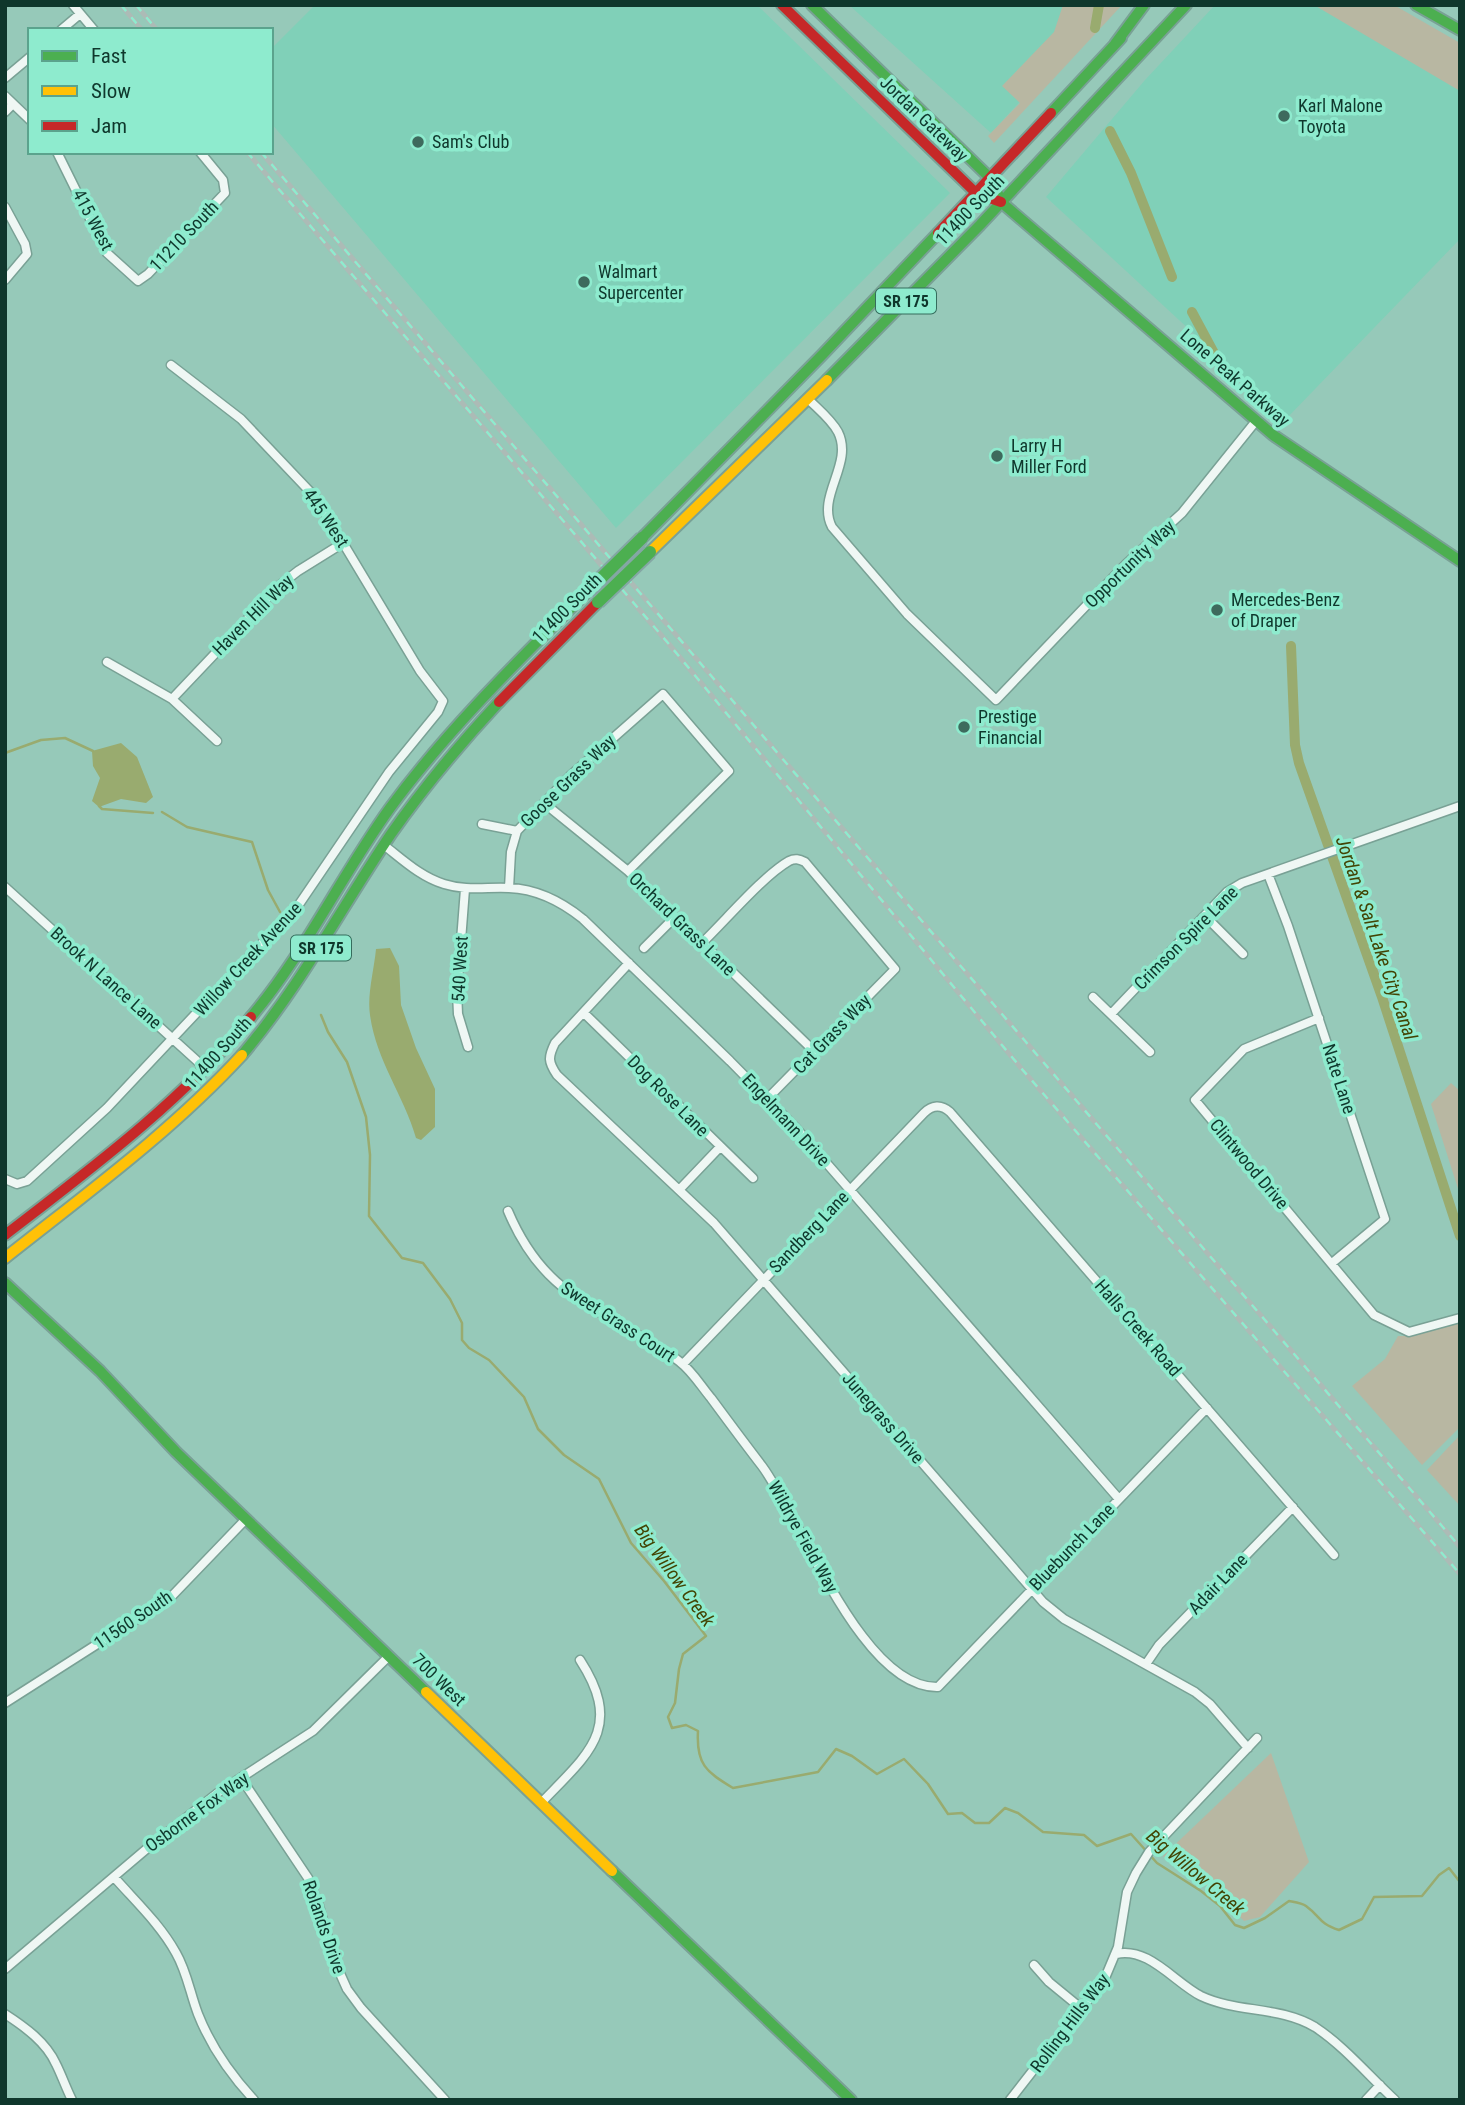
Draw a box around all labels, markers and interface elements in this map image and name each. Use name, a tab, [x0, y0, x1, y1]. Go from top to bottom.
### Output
legend	[28, 28, 273, 154]
text: Fast	[91, 44, 127, 68]
street label: Jordan Gateway	[876, 71, 973, 166]
text: Slow	[91, 79, 131, 103]
place label: Karl Malone Toyota	[1298, 95, 1383, 137]
marker: Karl Malone Toyota	[1276, 108, 1292, 124]
text: Jam	[91, 114, 127, 138]
place label: Sam's Club	[432, 131, 509, 152]
marker: Sam's Club	[410, 134, 426, 150]
street label: 11400 South	[931, 170, 1008, 249]
street label: 415 West	[69, 186, 118, 254]
street label: 11210 South	[145, 196, 222, 275]
place label: Walmart Supercenter	[598, 261, 684, 303]
marker: Walmart Supercenter	[576, 274, 592, 290]
road number: SR 175	[876, 288, 936, 314]
street label: Lone Peak Parkway	[1176, 324, 1295, 431]
place label: Larry H Miller Ford	[1011, 435, 1087, 477]
marker: Larry H Miller Ford	[989, 448, 1005, 464]
street label: 445 West	[299, 484, 354, 551]
street label: Opportunity Way	[1080, 515, 1179, 612]
street label: 11400 South	[528, 569, 606, 647]
street label: Haven Hill Way	[208, 570, 298, 659]
place label: Mercedes-Benz of Draper	[1231, 589, 1340, 631]
marker: Mercedes-Benz of Draper	[1209, 602, 1225, 618]
place label: Prestige Financial	[978, 706, 1042, 748]
marker: Prestige Financial	[956, 719, 972, 735]
street label: Goose Grass Way	[516, 730, 620, 831]
water label: Jordan & Salt Lake City Canal	[1331, 833, 1422, 1044]
street label: Orchard Grass Lane	[625, 868, 740, 980]
street label: Crimson Spire Lane	[1129, 881, 1242, 994]
street label: Willow Creek Avenue	[190, 898, 306, 1020]
street label: Brook N Lance Lane	[47, 922, 166, 1033]
street label: 540 West	[447, 935, 472, 1003]
road number: SR 175	[291, 936, 351, 960]
street label: Cat Grass Way	[788, 989, 875, 1078]
street label: 11400 South	[180, 1012, 255, 1093]
street label: Nate Lane	[1318, 1041, 1361, 1116]
street label: Dog Rose Lane	[623, 1051, 713, 1141]
street label: Engelmann Drive	[738, 1069, 835, 1170]
street label: Clintwood Drive	[1206, 1114, 1293, 1213]
street label: Sandberg Lane	[764, 1186, 853, 1277]
street label: Halls Creek Road	[1091, 1275, 1186, 1380]
street label: Sweet Grass Court	[557, 1277, 679, 1366]
street label: Junegrass Drive	[838, 1368, 929, 1467]
street label: Wildrye Field Way	[764, 1477, 843, 1597]
street label: Bluebunch Lane	[1025, 1499, 1118, 1595]
water label: Big Willow Creek	[630, 1519, 720, 1632]
street label: Adair Lane	[1184, 1549, 1252, 1618]
street label: 11560 South	[90, 1586, 176, 1653]
street label: 700 West	[408, 1649, 470, 1710]
street label: Osborne Fox Way	[141, 1767, 253, 1856]
water label: Big Willow Creek	[1142, 1825, 1250, 1921]
street label: Rolands Drive	[299, 1877, 350, 1976]
street label: Rolling Hills Way	[1026, 1969, 1114, 2076]

